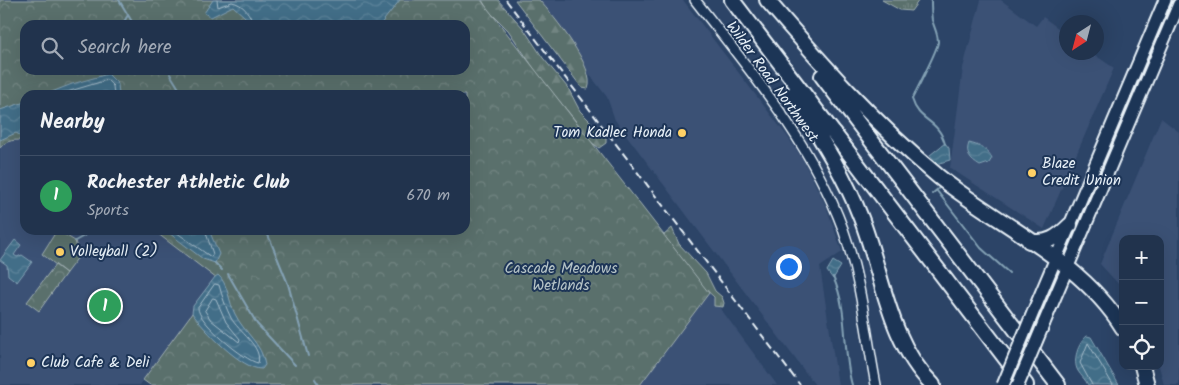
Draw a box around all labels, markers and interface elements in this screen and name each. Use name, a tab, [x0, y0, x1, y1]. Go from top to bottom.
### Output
north arrow	[1059, 15, 1104, 60]
street label: Wilder Road Northwest	[720, 16, 824, 148]
search box	[20, 20, 470, 75]
text: Search here	[78, 33, 172, 63]
icon: search	[38, 34, 66, 62]
text: Nearby	[40, 106, 105, 139]
place label: Tom Kadlec Honda	[553, 121, 672, 145]
marker: Tom Kadlec Honda	[676, 127, 688, 139]
place label: Blaze Credit Union	[1042, 152, 1121, 193]
marker: Blaze Credit Union	[1026, 167, 1038, 179]
text: Rochester Athletic Club	[87, 168, 290, 198]
text: 1	[54, 183, 58, 208]
text: 670 m	[407, 183, 450, 208]
text: Sports	[87, 198, 129, 223]
map controls	[1119, 235, 1164, 370]
button: +	[1119, 235, 1164, 280]
place label: Volleyball (2)	[70, 240, 158, 264]
marker: Volleyball (2)	[54, 246, 66, 258]
your location	[776, 254, 802, 280]
park label: Cascade Meadows Wetlands	[505, 257, 618, 298]
button: −	[1119, 280, 1164, 325]
pin: 1	[89, 287, 121, 325]
button: locate	[1119, 325, 1164, 370]
place label: Club Cafe & Deli	[41, 351, 151, 375]
marker: Club Cafe & Deli	[25, 357, 37, 369]

